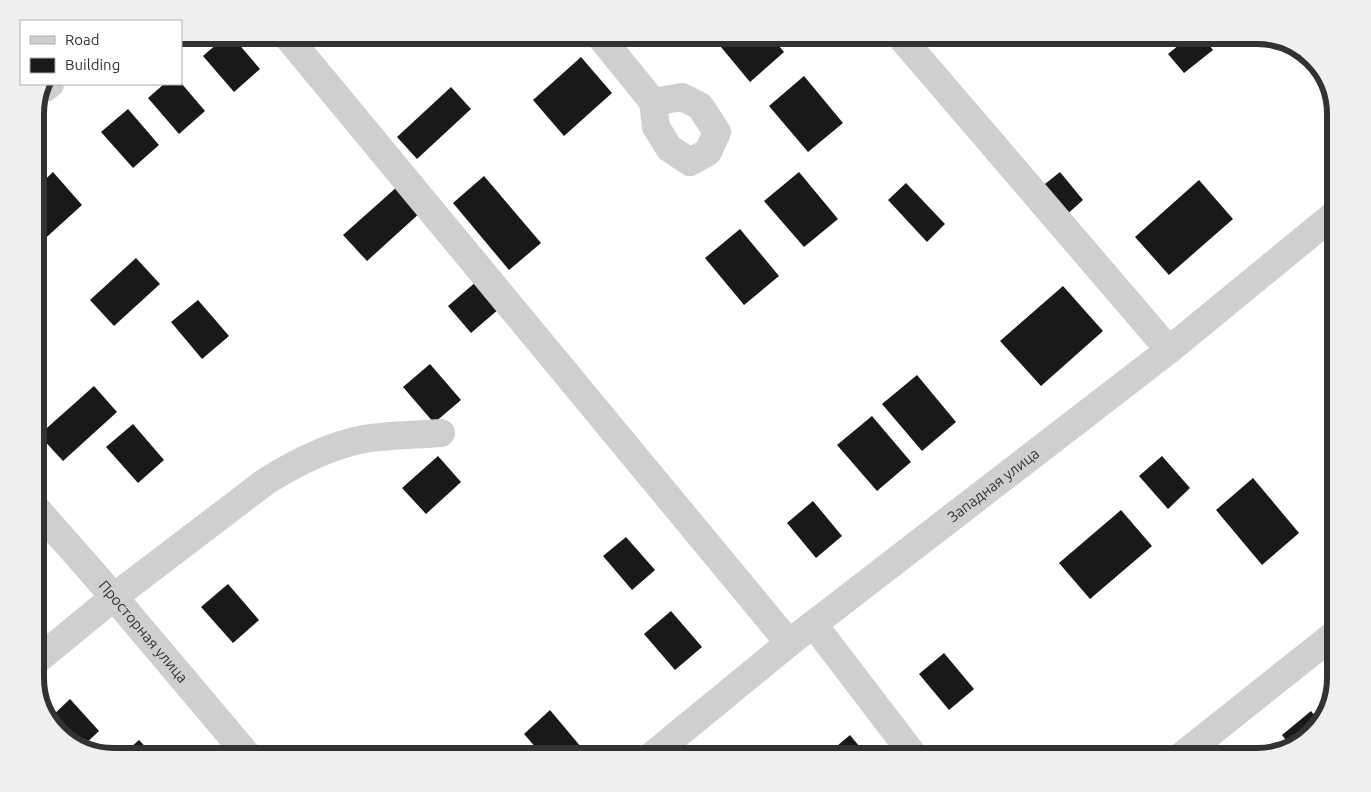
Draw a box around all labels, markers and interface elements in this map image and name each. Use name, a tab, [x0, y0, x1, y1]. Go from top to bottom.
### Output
legend	[20, 20, 182, 85]
text: Road	[65, 31, 100, 48]
text: Building	[65, 56, 120, 73]
street label: Западная улица	[944, 444, 1042, 525]
street label: Просторная улица	[95, 577, 191, 686]

